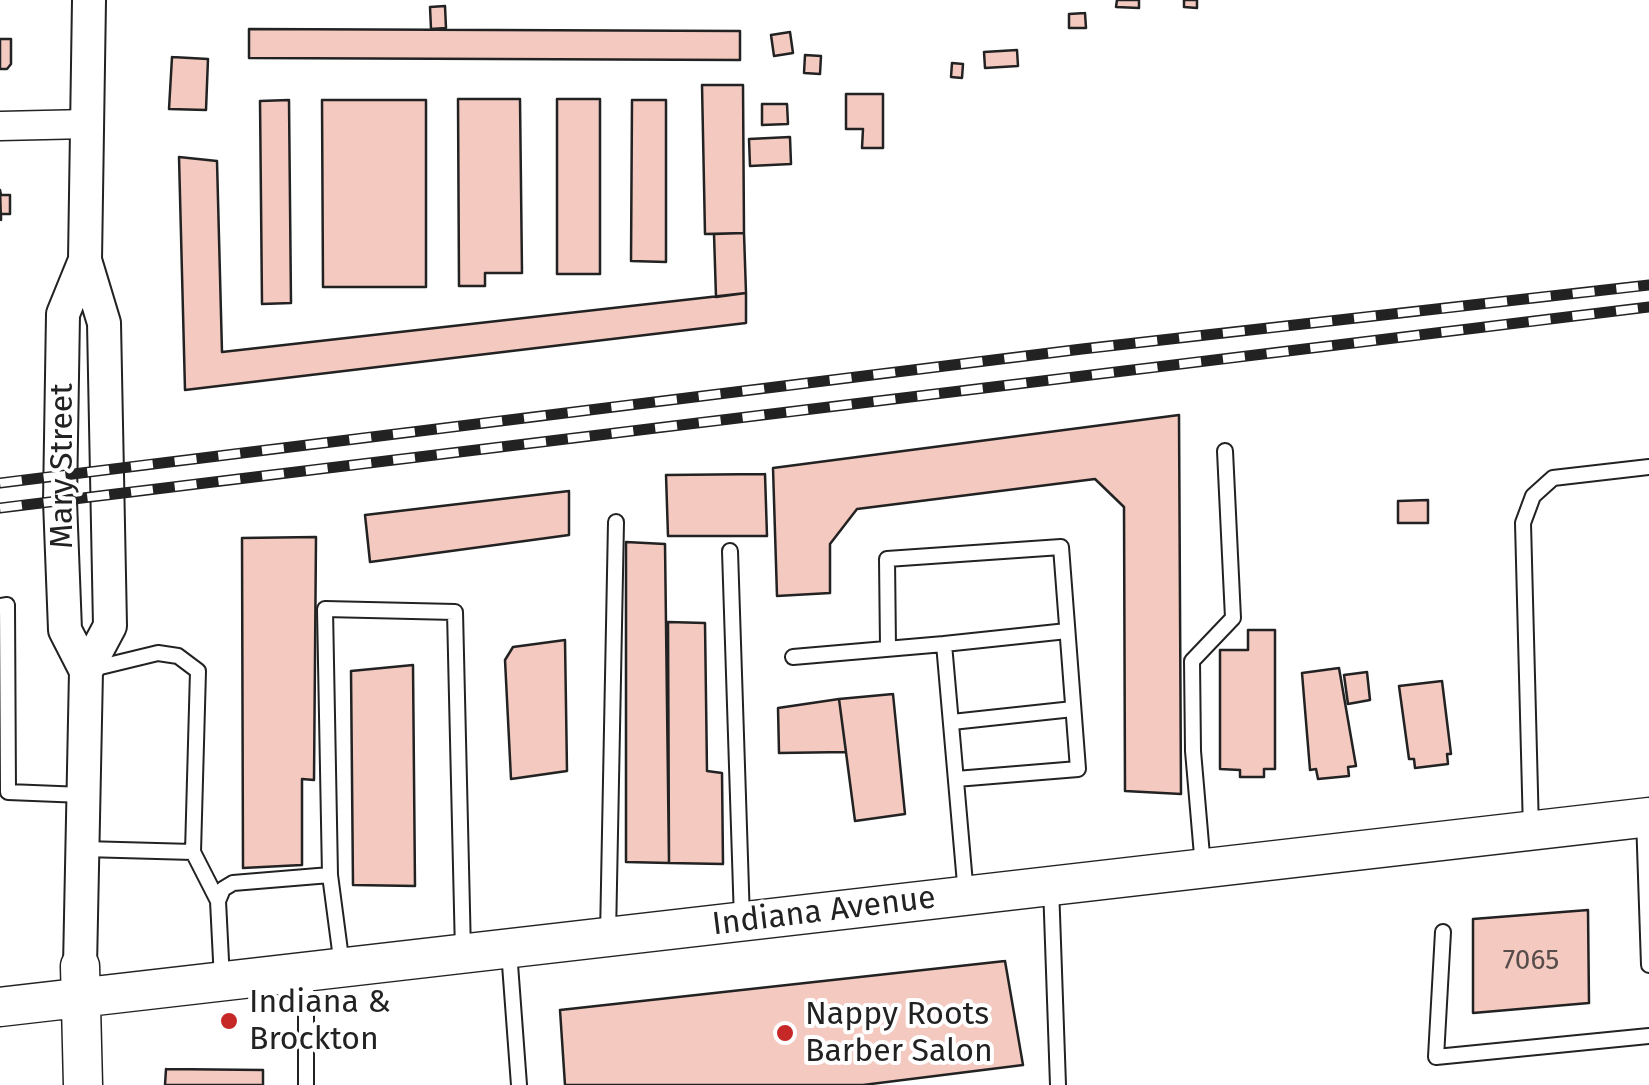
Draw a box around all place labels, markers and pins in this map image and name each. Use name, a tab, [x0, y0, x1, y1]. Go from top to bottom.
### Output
place label: Indiana & Brockton	[249, 984, 391, 1059]
place label: Nappy Roots Barber Salon	[805, 996, 993, 1071]
marker: Indiana & Brockton	[218, 1010, 240, 1032]
marker: Nappy Roots Barber Salon	[774, 1022, 796, 1044]

